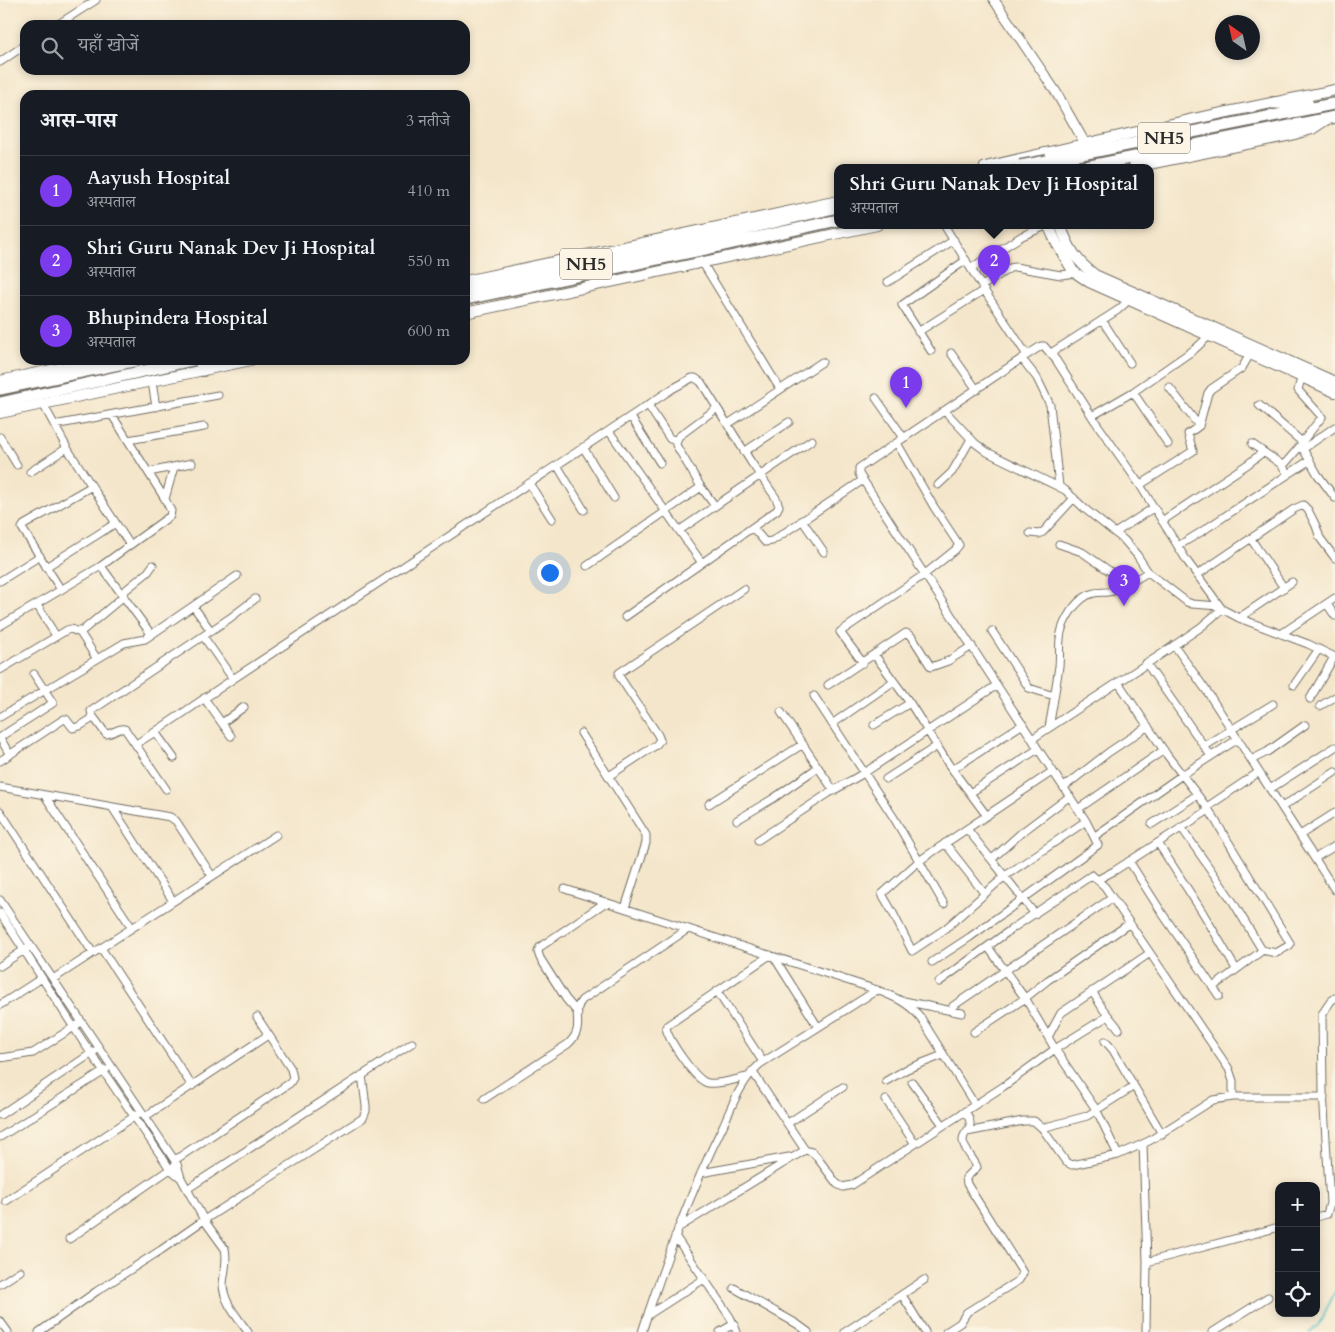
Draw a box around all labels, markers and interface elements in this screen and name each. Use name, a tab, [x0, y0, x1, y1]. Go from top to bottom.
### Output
north arrow	[1215, 15, 1260, 60]
search box	[20, 20, 470, 75]
text: यहाँ खोजें	[78, 32, 139, 58]
icon: search	[38, 34, 66, 62]
text: आस-पास	[40, 106, 117, 135]
text: 3 नतीजे	[406, 110, 450, 132]
road number: NH5	[1138, 122, 1190, 154]
popup	[834, 164, 1154, 229]
text: Aayush Hospital	[87, 165, 230, 191]
text: Shri Guru Nanak Dev Ji Hospital	[850, 171, 1138, 197]
text: 1	[52, 180, 60, 202]
text: 410 m	[408, 180, 450, 202]
text: अस्पताल	[87, 191, 136, 213]
text: अस्पताल	[850, 197, 899, 219]
text: Shri Guru Nanak Dev Ji Hospital	[87, 235, 375, 261]
pin: 2	[978, 245, 1010, 286]
road number: NH5	[560, 248, 612, 280]
text: 2	[52, 250, 60, 272]
text: 550 m	[408, 250, 450, 272]
text: अस्पताल	[87, 261, 136, 283]
text: Bhupindera Hospital	[87, 305, 268, 331]
text: 3	[52, 320, 60, 342]
text: 600 m	[408, 320, 450, 342]
text: अस्पताल	[87, 331, 136, 353]
pin: 1	[890, 367, 922, 408]
your location	[537, 560, 563, 586]
pin: 3	[1108, 565, 1140, 606]
map controls	[1275, 1182, 1320, 1317]
button: +	[1275, 1182, 1320, 1227]
button: −	[1275, 1227, 1320, 1272]
button: locate	[1275, 1272, 1320, 1317]

